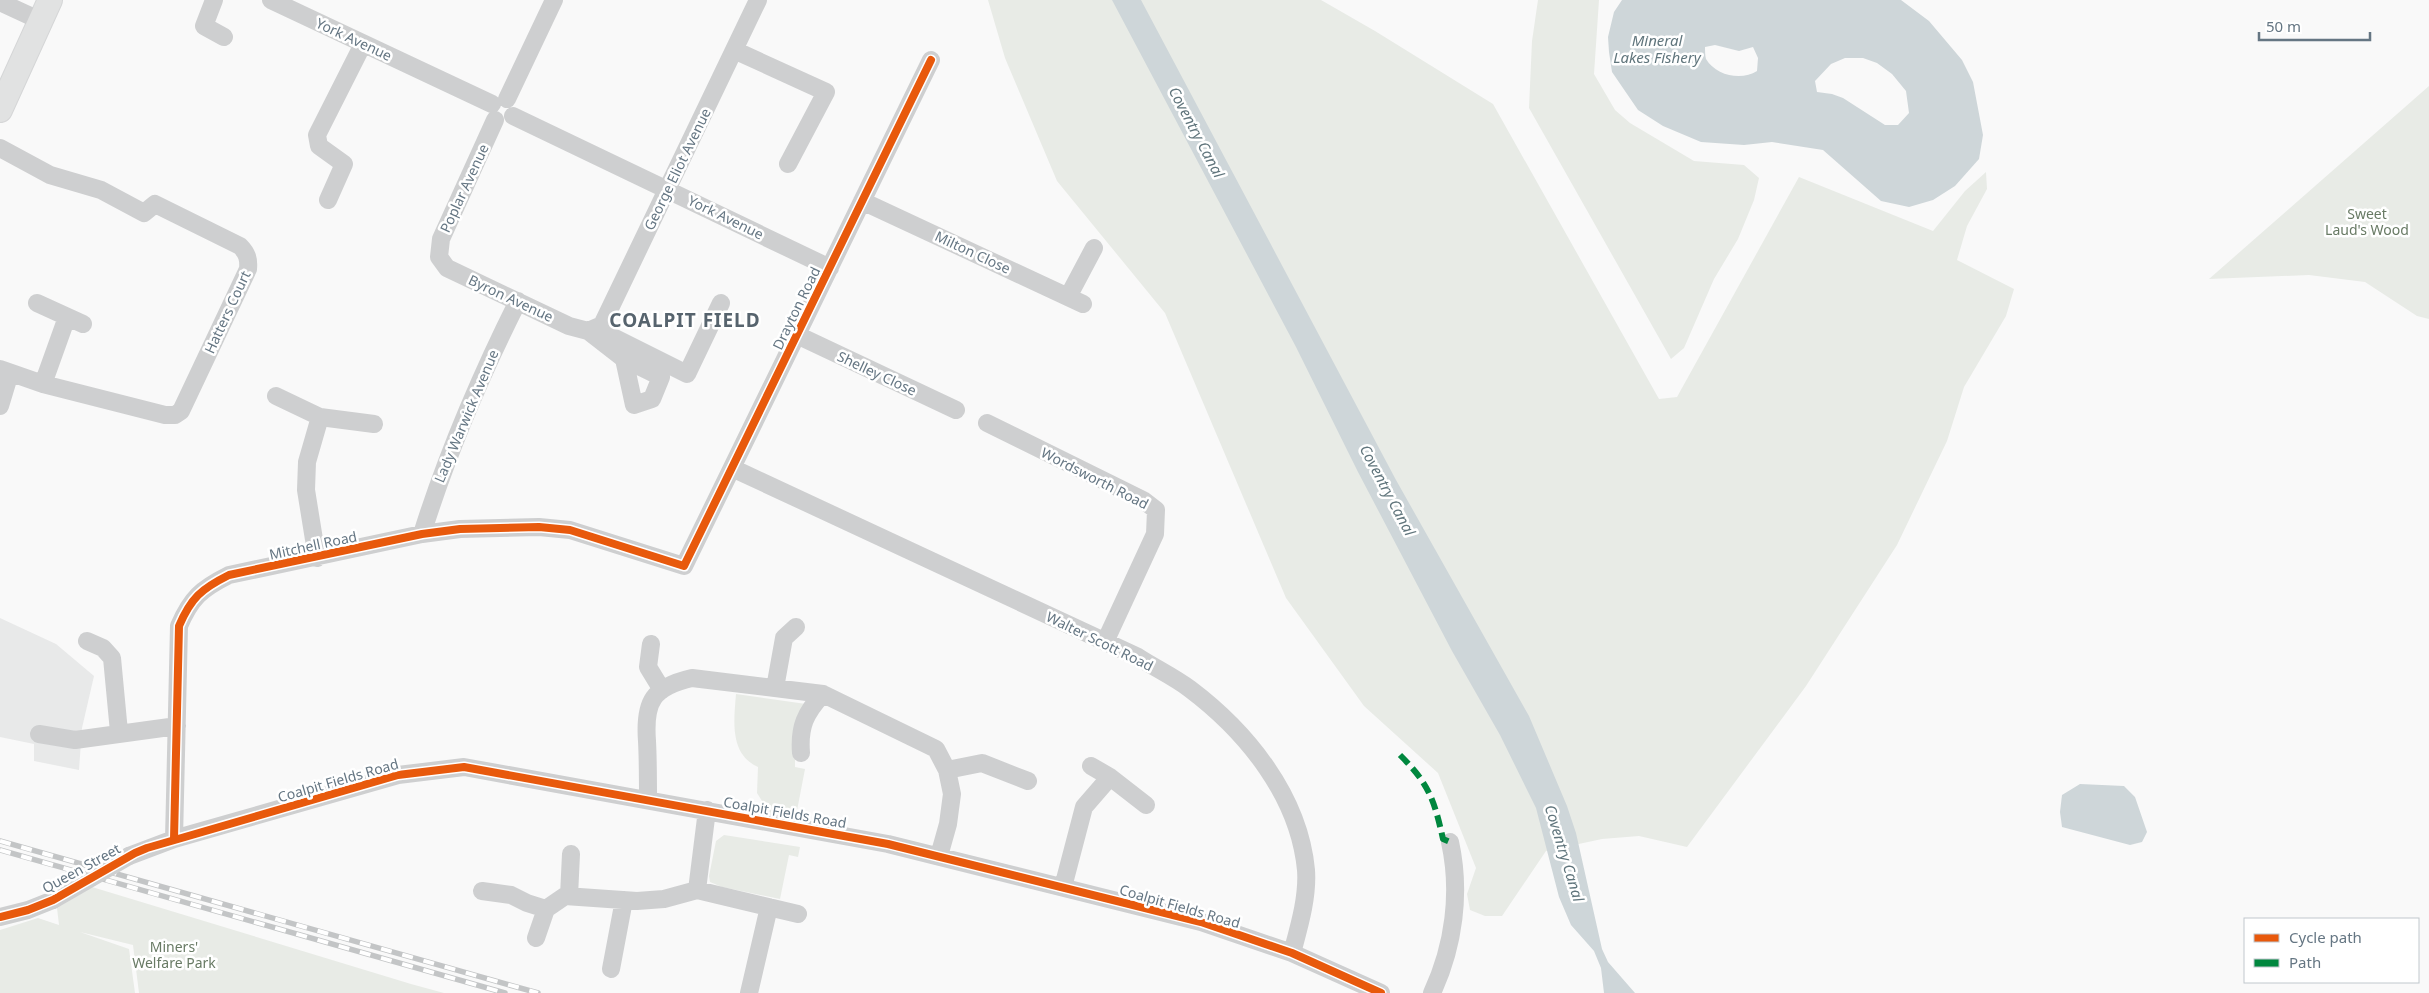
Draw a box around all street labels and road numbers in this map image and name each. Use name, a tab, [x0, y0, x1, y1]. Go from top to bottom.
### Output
street label: York Avenue	[313, 13, 395, 65]
street label: George Eliot Avenue	[639, 105, 715, 233]
street label: Poplar Avenue	[435, 141, 493, 235]
street label: York Avenue	[685, 191, 767, 244]
street label: Milton Close	[932, 226, 1014, 278]
street label: Drayton Road	[768, 263, 824, 353]
street label: Hatters Court	[200, 268, 254, 356]
street label: Byron Avenue	[465, 270, 557, 326]
street label: Shelley Close	[834, 346, 920, 400]
street label: Lady Warwick Avenue	[429, 347, 503, 485]
street label: Wordsworth Road	[1038, 443, 1152, 513]
street label: Mitchell Road	[267, 526, 359, 564]
street label: Walter Scott Road	[1043, 607, 1157, 675]
street label: Coalpit Fields Road	[275, 754, 401, 806]
street label: Coalpit Fields Road	[722, 792, 848, 832]
street label: Queen Street	[38, 839, 124, 897]
street label: Coalpit Fields Road	[1117, 880, 1243, 932]

